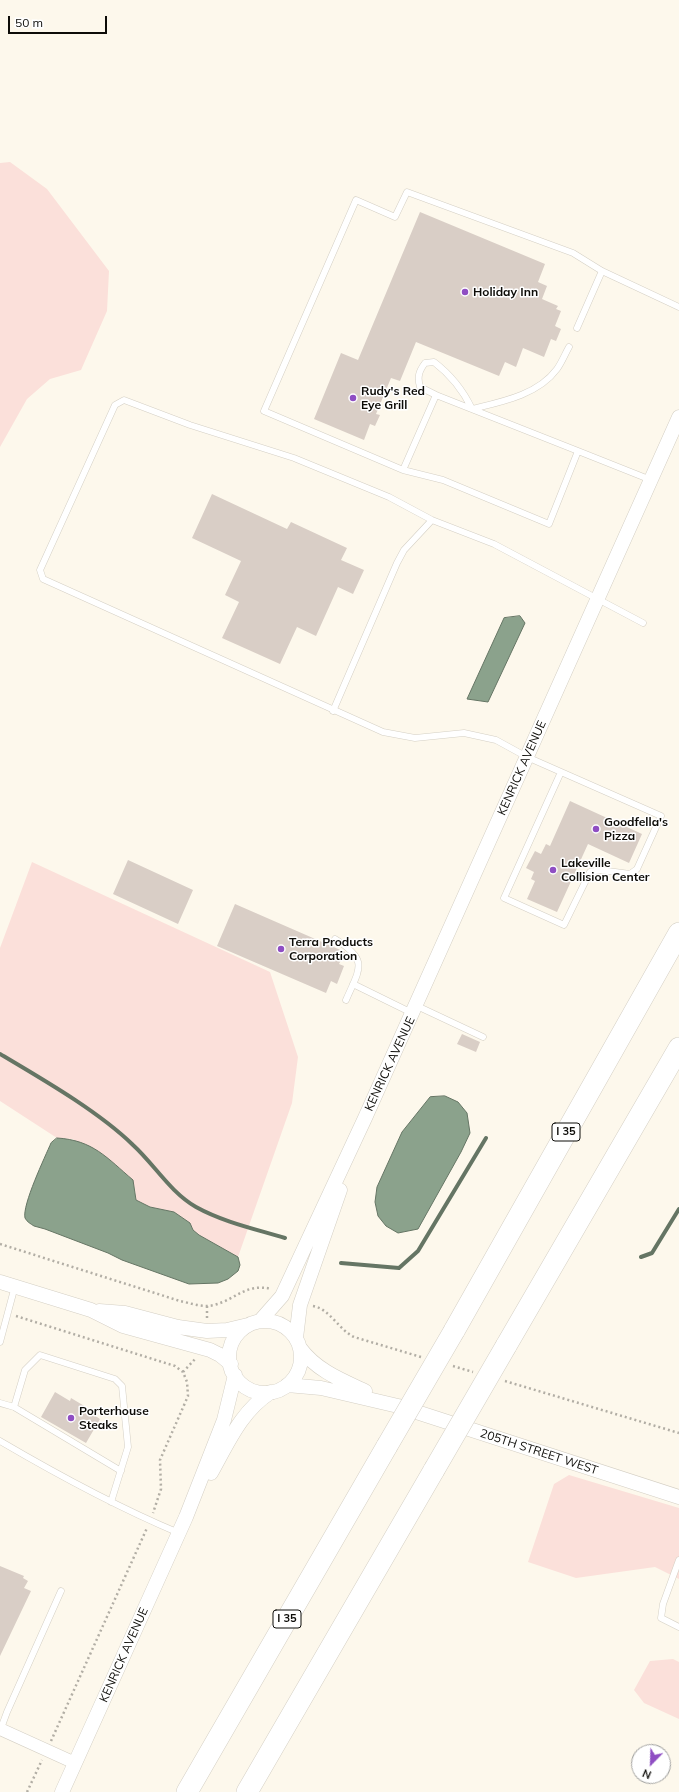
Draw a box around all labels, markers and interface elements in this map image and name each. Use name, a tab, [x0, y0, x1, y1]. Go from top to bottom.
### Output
scale bar	[10, 8, 109, 34]
text: 50 m	[15, 15, 43, 30]
place label: Holiday Inn	[473, 285, 538, 299]
marker: Holiday Inn	[460, 287, 470, 297]
place label: Rudy's Red Eye Grill	[361, 384, 425, 412]
marker: Rudy's Red Eye Grill	[348, 393, 358, 403]
street label: KENRICK AVENUE	[495, 718, 549, 818]
place label: Goodfella's Pizza	[604, 815, 668, 843]
marker: Goodfella's Pizza	[591, 824, 601, 834]
place label: Lakeville Collision Center	[561, 856, 649, 884]
marker: Lakeville Collision Center	[548, 865, 558, 875]
place label: Terra Products Corporation	[289, 935, 373, 963]
marker: Terra Products Corporation	[276, 944, 286, 954]
street label: KENRICK AVENUE	[362, 1015, 418, 1113]
road number: I 35	[552, 1123, 580, 1141]
place label: Porterhouse Steaks	[79, 1404, 149, 1432]
marker: Porterhouse Steaks	[66, 1413, 76, 1423]
street label: 205TH STREET WEST	[478, 1426, 600, 1478]
street label: KENRICK AVENUE	[97, 1605, 151, 1705]
road number: I 35	[273, 1610, 301, 1628]
north arrow	[631, 1744, 671, 1784]
text: N	[640, 1766, 653, 1782]

